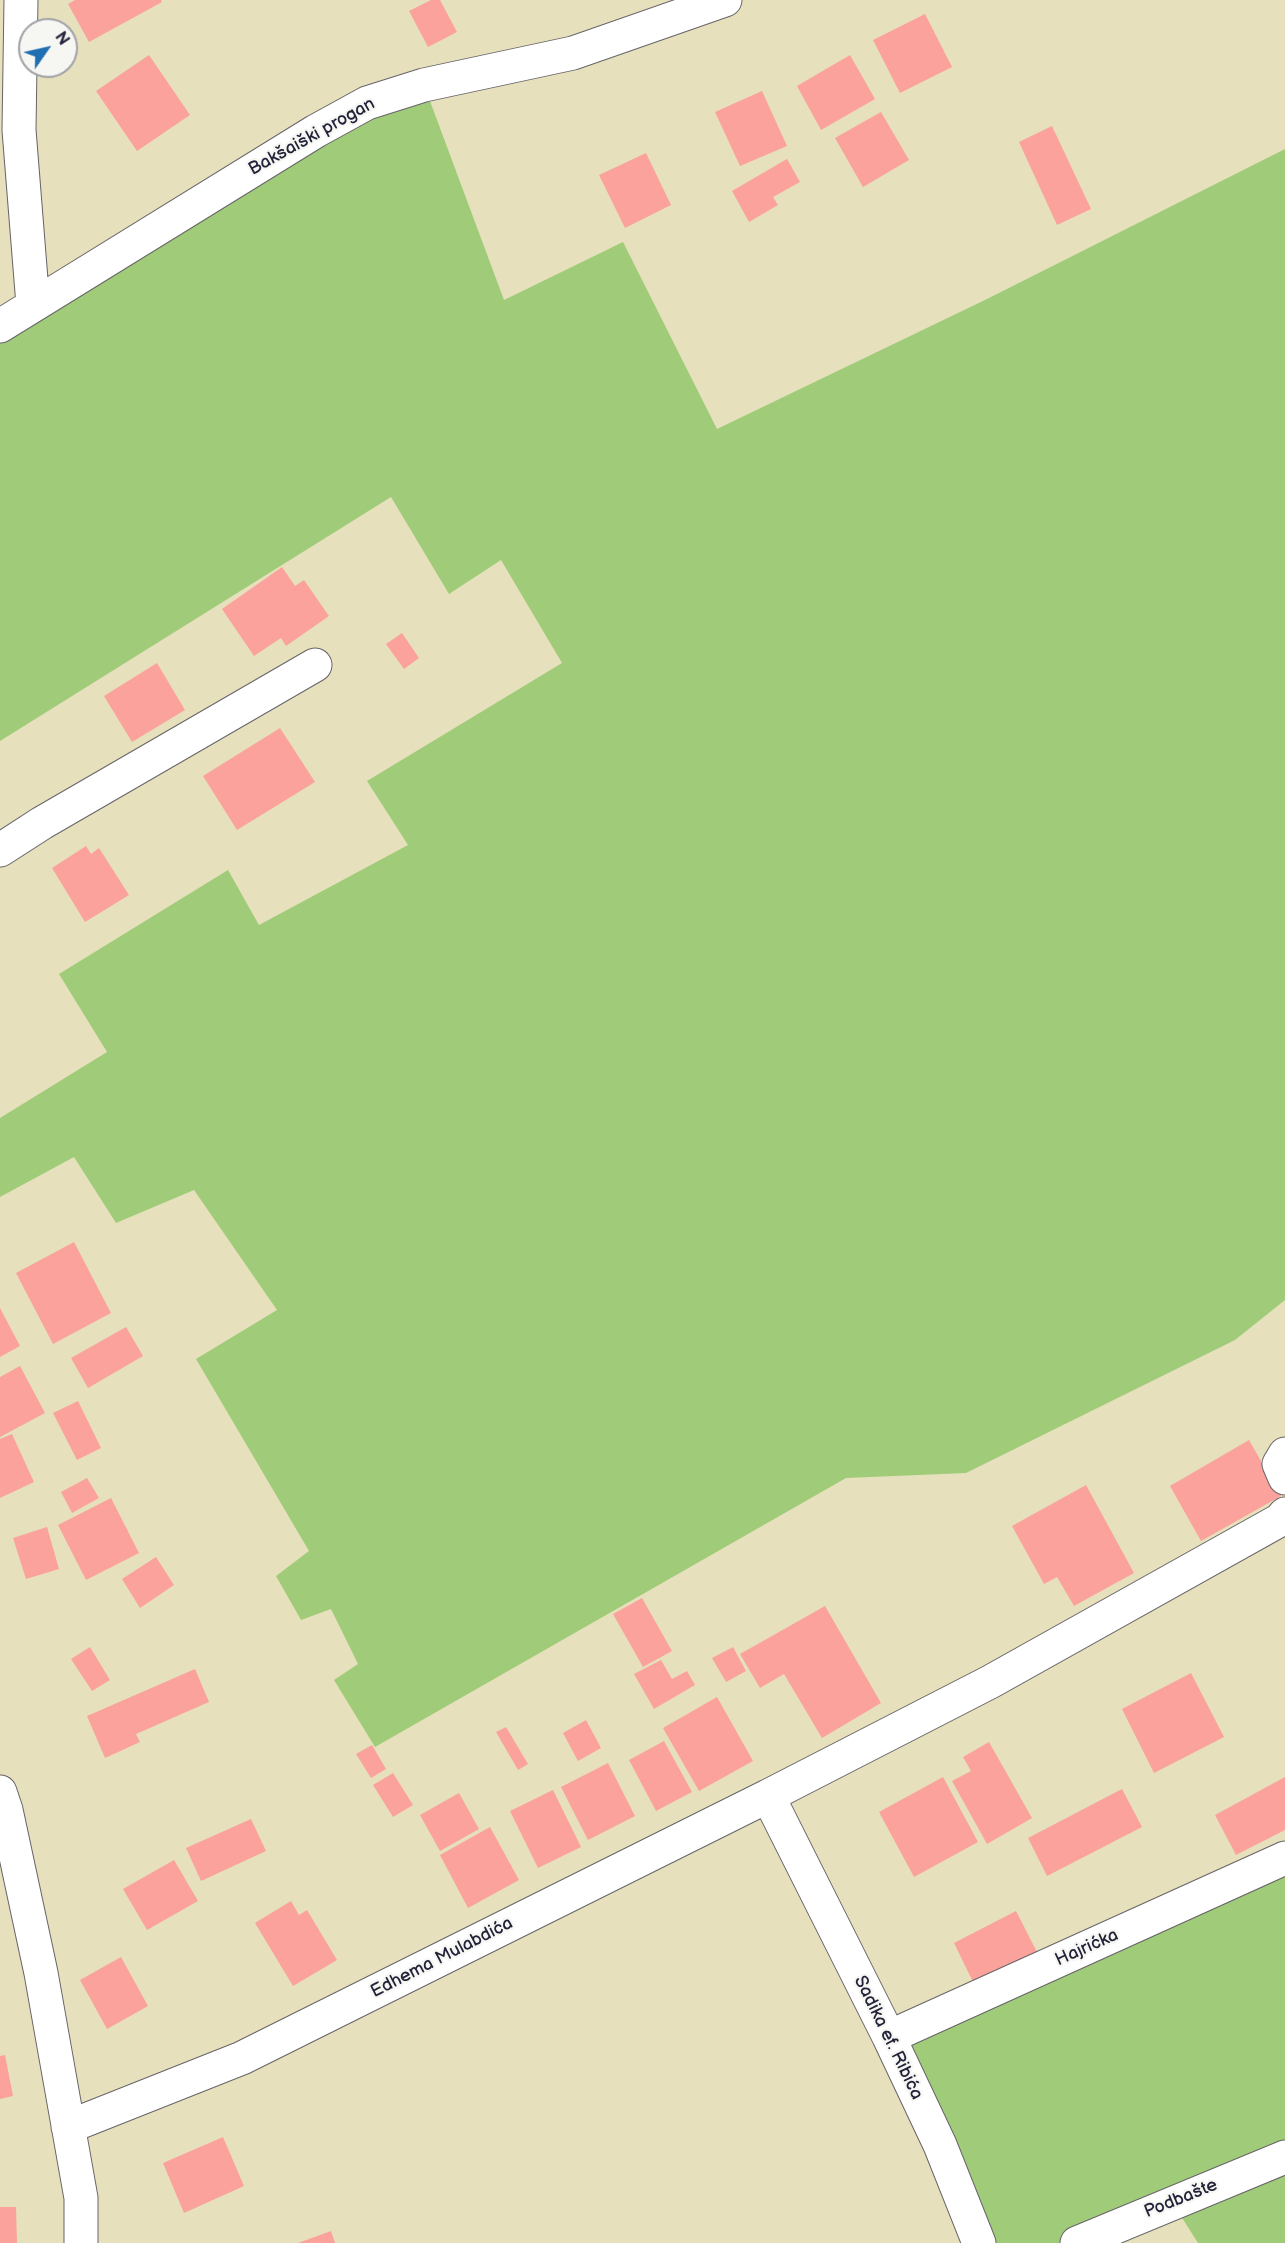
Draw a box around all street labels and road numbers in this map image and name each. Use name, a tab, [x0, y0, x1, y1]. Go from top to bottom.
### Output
street label: Bakšaiški progan	[245, 93, 379, 181]
street label: Edhema Mulabdića	[367, 1913, 517, 2003]
street label: Hajrićka	[1052, 1925, 1122, 1971]
street label: Sadika ef. Ribića	[849, 1973, 927, 2103]
street label: Podbašte	[1141, 2175, 1221, 2223]

